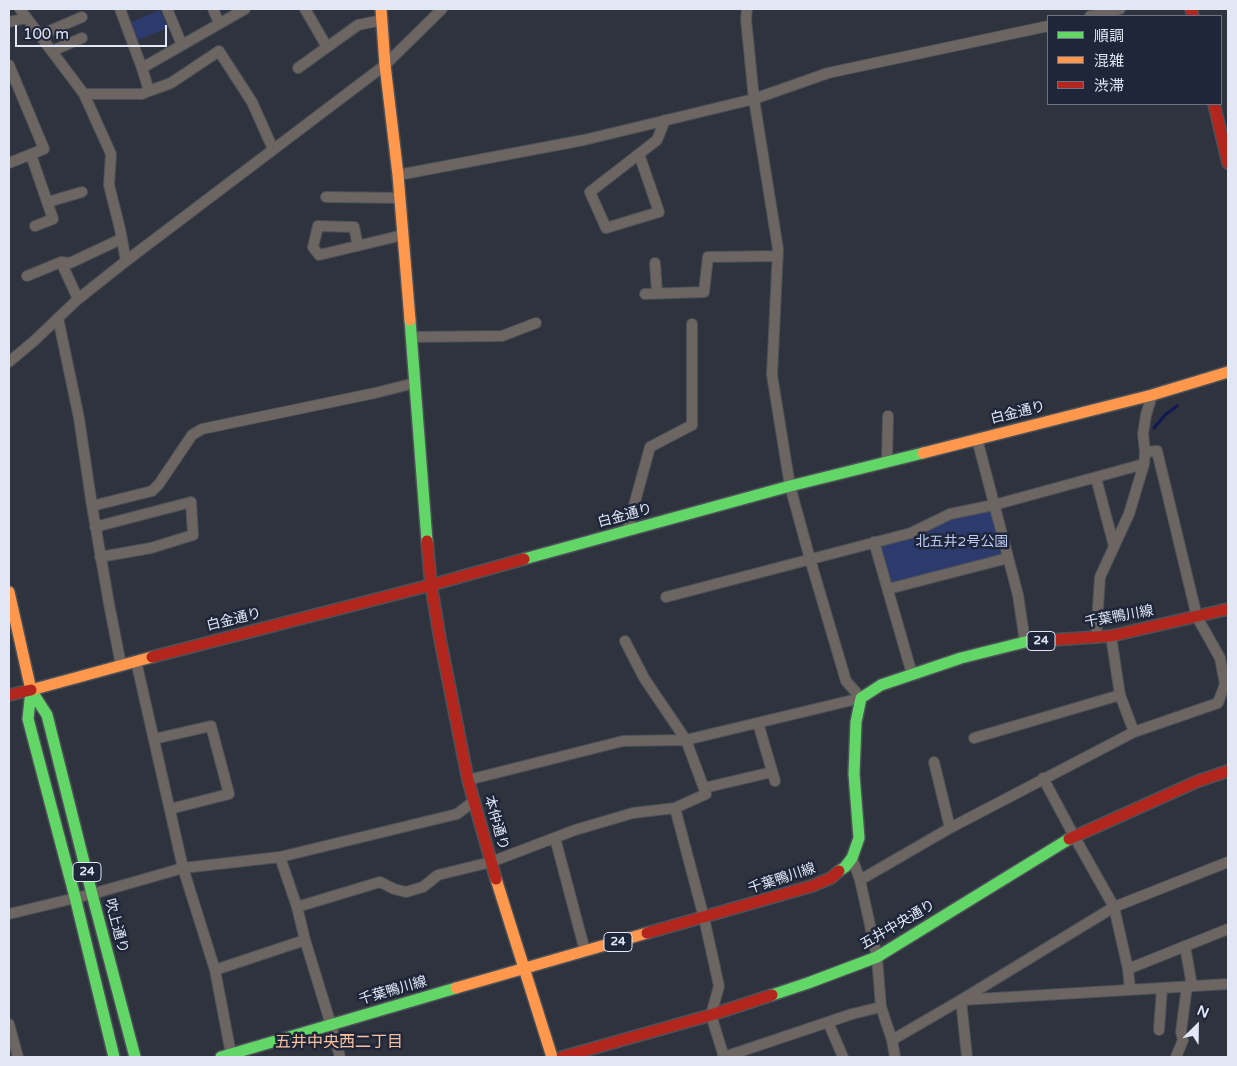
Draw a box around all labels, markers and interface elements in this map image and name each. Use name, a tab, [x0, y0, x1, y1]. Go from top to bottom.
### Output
scale bar	[18, 15, 170, 47]
legend	[1047, 15, 1222, 105]
text: 100 m	[23, 25, 69, 43]
text: 順調	[1094, 27, 1124, 45]
text: 混雑	[1094, 52, 1124, 70]
text: 渋滞	[1094, 77, 1124, 95]
street label: 白金通り	[989, 398, 1047, 428]
street label: 白金通り	[596, 501, 654, 531]
park label: 北五井2号公園	[916, 534, 1008, 550]
street label: 千葉鴨川線	[1083, 603, 1155, 631]
street label: 白金通り	[205, 605, 263, 635]
road number: 24	[1027, 631, 1055, 650]
street label: 本仲通り	[480, 794, 512, 852]
street label: 千葉鴨川線	[746, 860, 818, 898]
road number: 24	[73, 862, 101, 882]
street label: 吹上通り	[101, 897, 131, 955]
street label: 五井中央通り	[857, 897, 939, 953]
road number: 24	[604, 932, 632, 952]
street label: 千葉鴨川線	[357, 973, 429, 1009]
north arrow	[1172, 1001, 1222, 1051]
text: N	[1195, 1002, 1212, 1022]
district label: 五井中央西二丁目	[275, 1033, 403, 1053]

